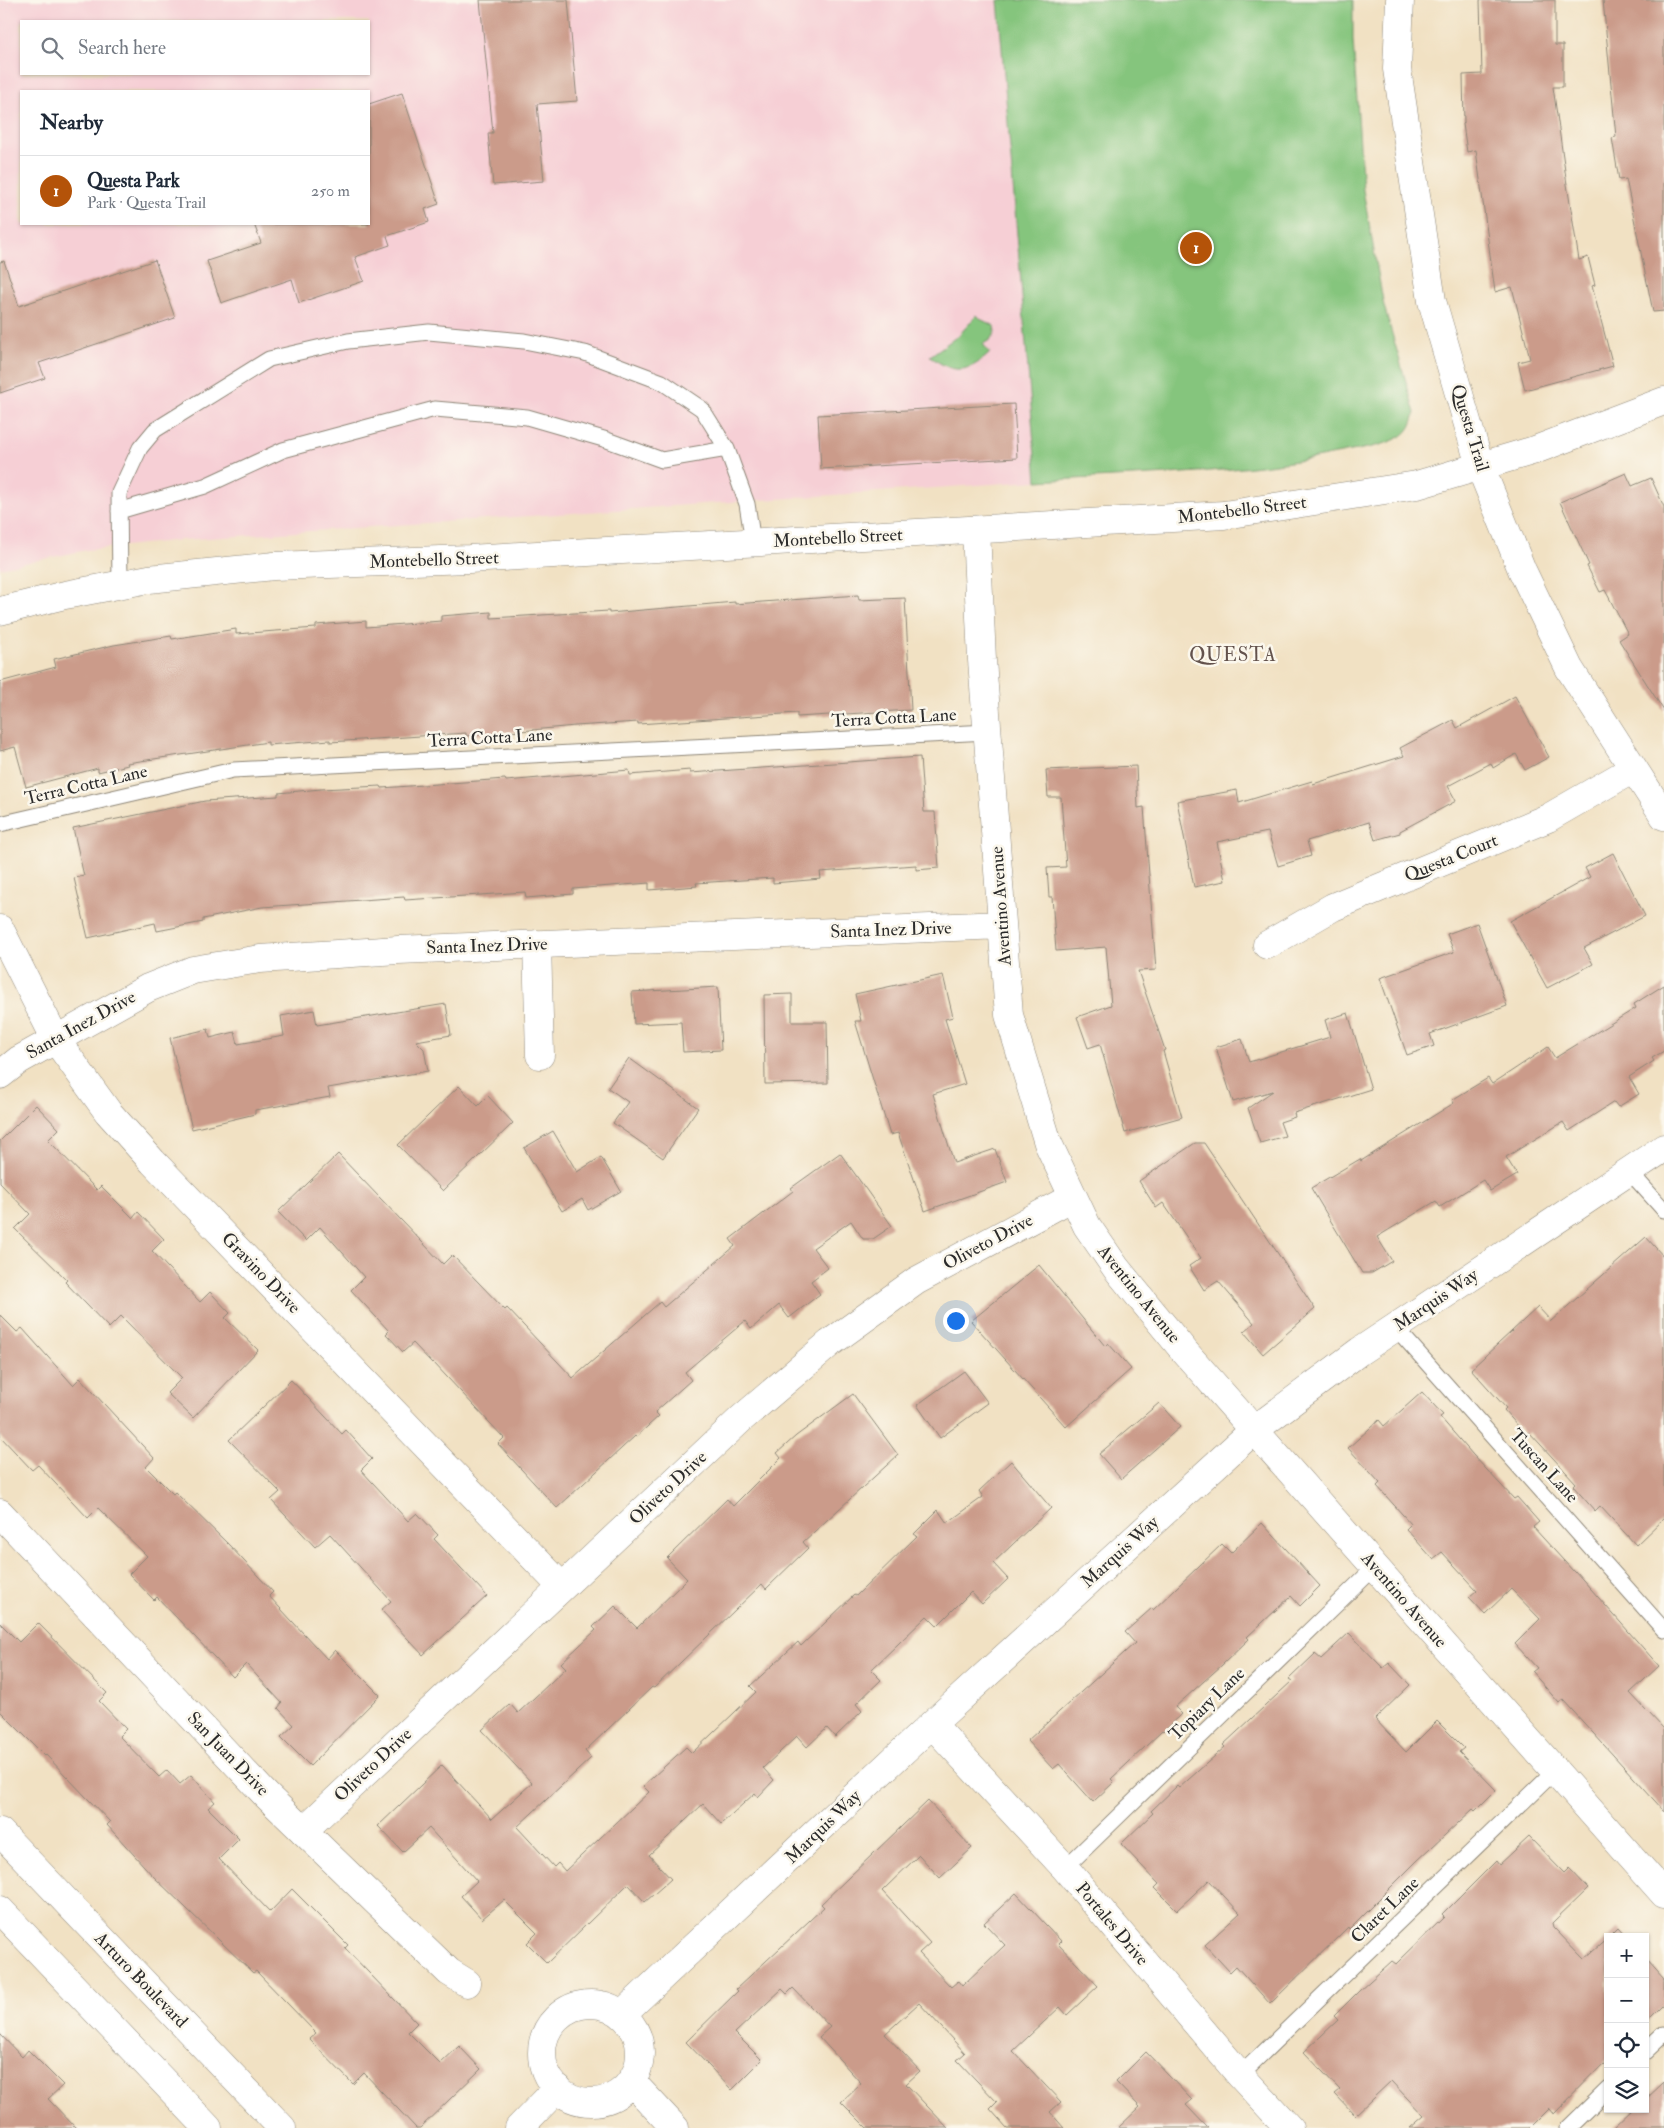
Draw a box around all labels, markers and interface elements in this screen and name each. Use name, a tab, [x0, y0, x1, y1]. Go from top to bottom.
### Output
search box	[20, 20, 370, 75]
icon: search	[38, 34, 66, 62]
text: Search here	[78, 36, 166, 60]
text: Nearby	[40, 109, 103, 136]
text: Questa Park	[87, 169, 180, 193]
text: 1	[53, 181, 59, 201]
text: 250 m	[311, 181, 350, 201]
text: Park · Questa Trail	[87, 193, 206, 213]
pin: 1	[1180, 229, 1212, 267]
street label: Questa Trail	[1446, 382, 1494, 475]
street label: Montebello Street	[1176, 491, 1308, 529]
street label: Montebello Street	[773, 523, 903, 553]
street label: Montebello Street	[369, 546, 499, 574]
district label: QUESTA	[1189, 643, 1277, 667]
street label: Terra Cotta Lane	[831, 703, 958, 733]
street label: Terra Cotta Lane	[427, 723, 554, 753]
street label: Terra Cotta Lane	[22, 760, 150, 810]
street label: Questa Court	[1401, 829, 1501, 887]
street label: Aventino Avenue	[985, 845, 1017, 968]
street label: Santa Inez Drive	[830, 916, 953, 944]
street label: Santa Inez Drive	[426, 932, 549, 960]
street label: Santa Inez Drive	[22, 985, 140, 1064]
street label: Oliveto Drive	[939, 1209, 1037, 1275]
street label: Gravino Drive	[216, 1227, 306, 1319]
street label: Aventino Avenue	[1092, 1239, 1186, 1348]
street label: Marquis Way	[1389, 1263, 1483, 1337]
your location	[943, 1308, 969, 1334]
street label: Tuscan Lane	[1505, 1424, 1584, 1508]
street label: Oliveto Drive	[624, 1446, 712, 1530]
street label: Marquis Way	[1076, 1510, 1164, 1593]
street label: Aventino Avenue	[1355, 1547, 1452, 1653]
street label: Topiary Lane	[1164, 1662, 1250, 1746]
street label: San Juan Drive	[182, 1707, 274, 1801]
street label: Oliveto Drive	[329, 1723, 417, 1807]
street label: Marquis Way	[780, 1784, 867, 1869]
street label: Claret Lane	[1346, 1871, 1424, 1948]
street label: Portales Drive	[1070, 1878, 1154, 1971]
street label: Arturo Boulevard	[89, 1926, 193, 2033]
map controls	[1604, 1933, 1649, 2113]
button: +	[1604, 1933, 1649, 1978]
button: −	[1604, 1978, 1649, 2023]
button: locate	[1604, 2023, 1649, 2068]
button: layers	[1604, 2068, 1649, 2113]

